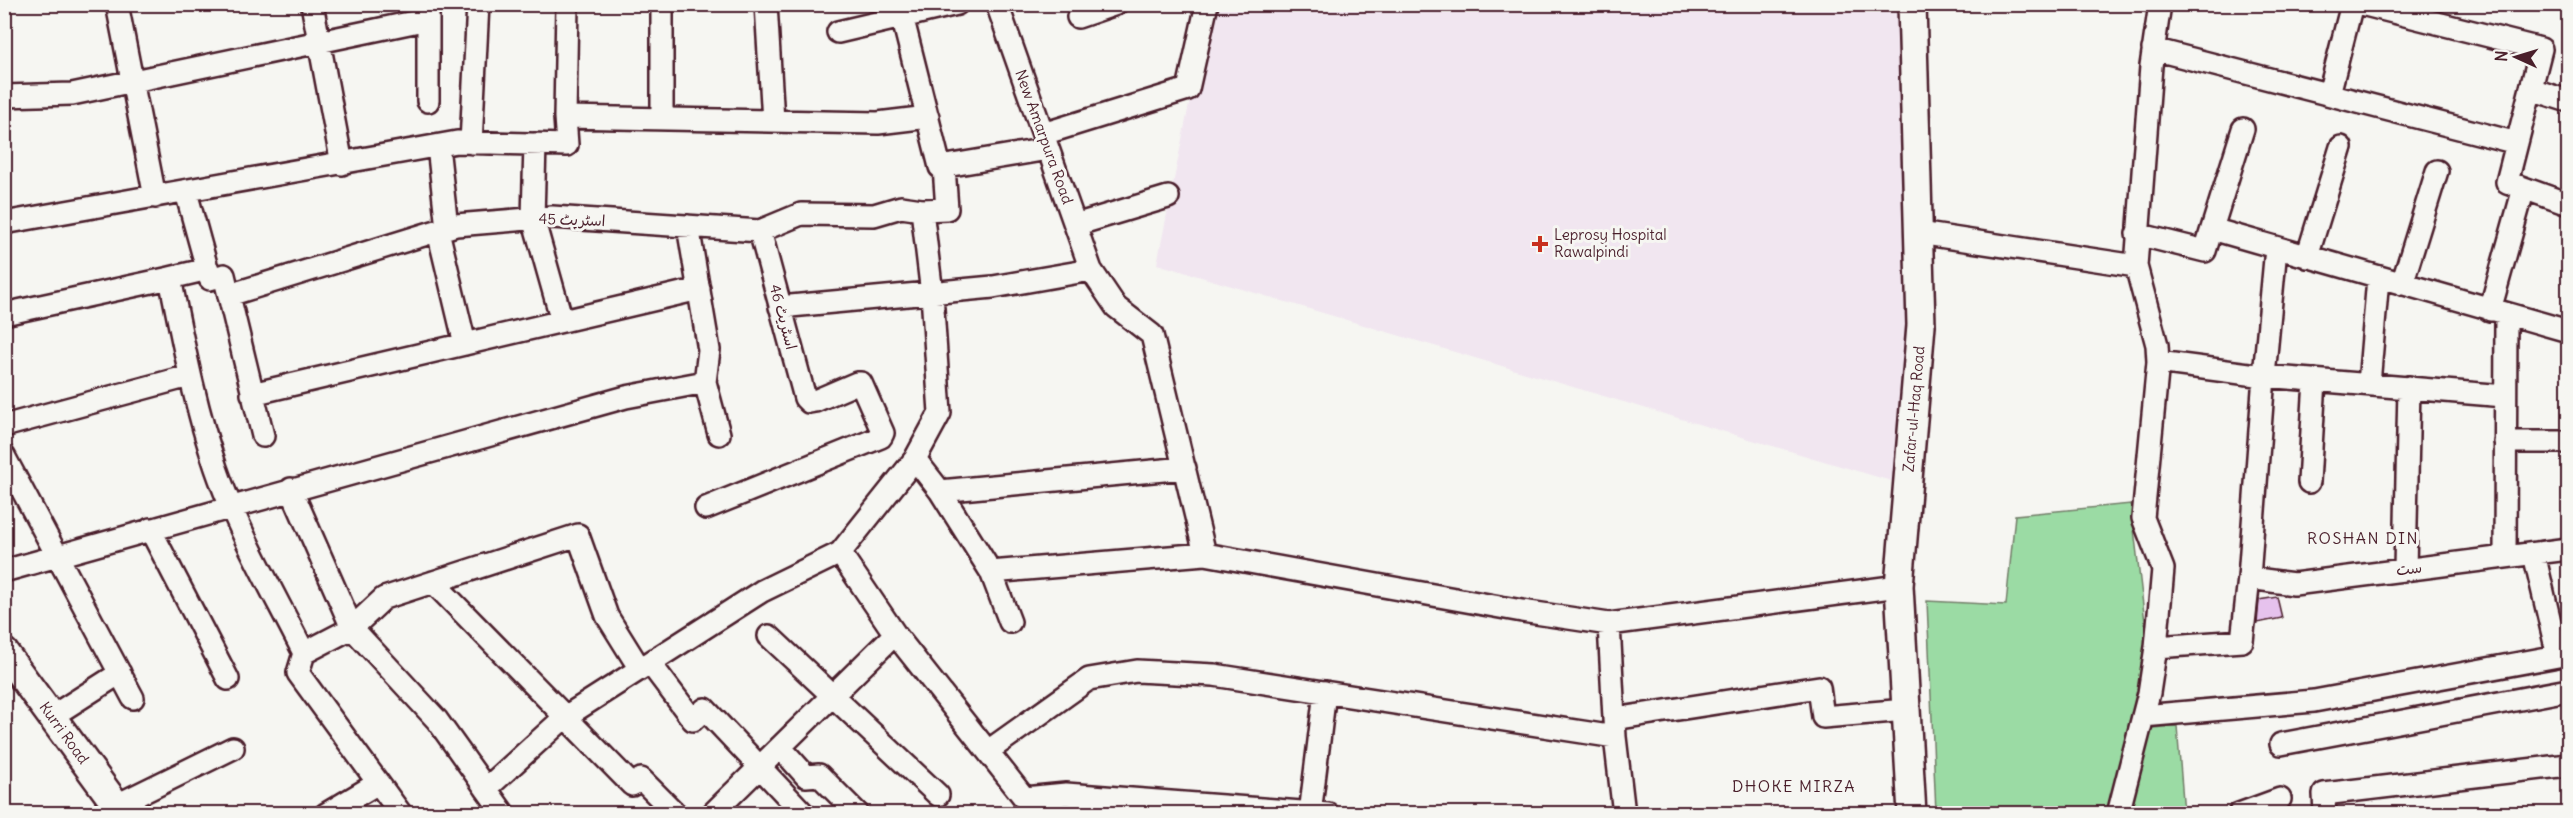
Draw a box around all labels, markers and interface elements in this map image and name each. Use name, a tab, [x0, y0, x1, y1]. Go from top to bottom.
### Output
north arrow	[2486, 27, 2546, 87]
text: N	[2491, 50, 2511, 62]
street label: New Amarpura Road	[1011, 67, 1078, 207]
street label: اسٹریٹ 45	[538, 209, 606, 230]
place label: Leprosy Hospital Rawalpindi	[1554, 225, 1667, 261]
marker: Leprosy Hospital Rawalpindi	[1531, 235, 1549, 253]
street label: اسٹریٹ 46	[766, 282, 801, 352]
street label: Zafar-ul-Haq Road	[1899, 345, 1928, 473]
district label: ROSHAN DIN	[2307, 528, 2419, 548]
street label: ست	[2395, 558, 2423, 580]
street label: Kurri Road	[35, 698, 93, 768]
district label: DHOKE MIRZA	[1732, 776, 1856, 796]

